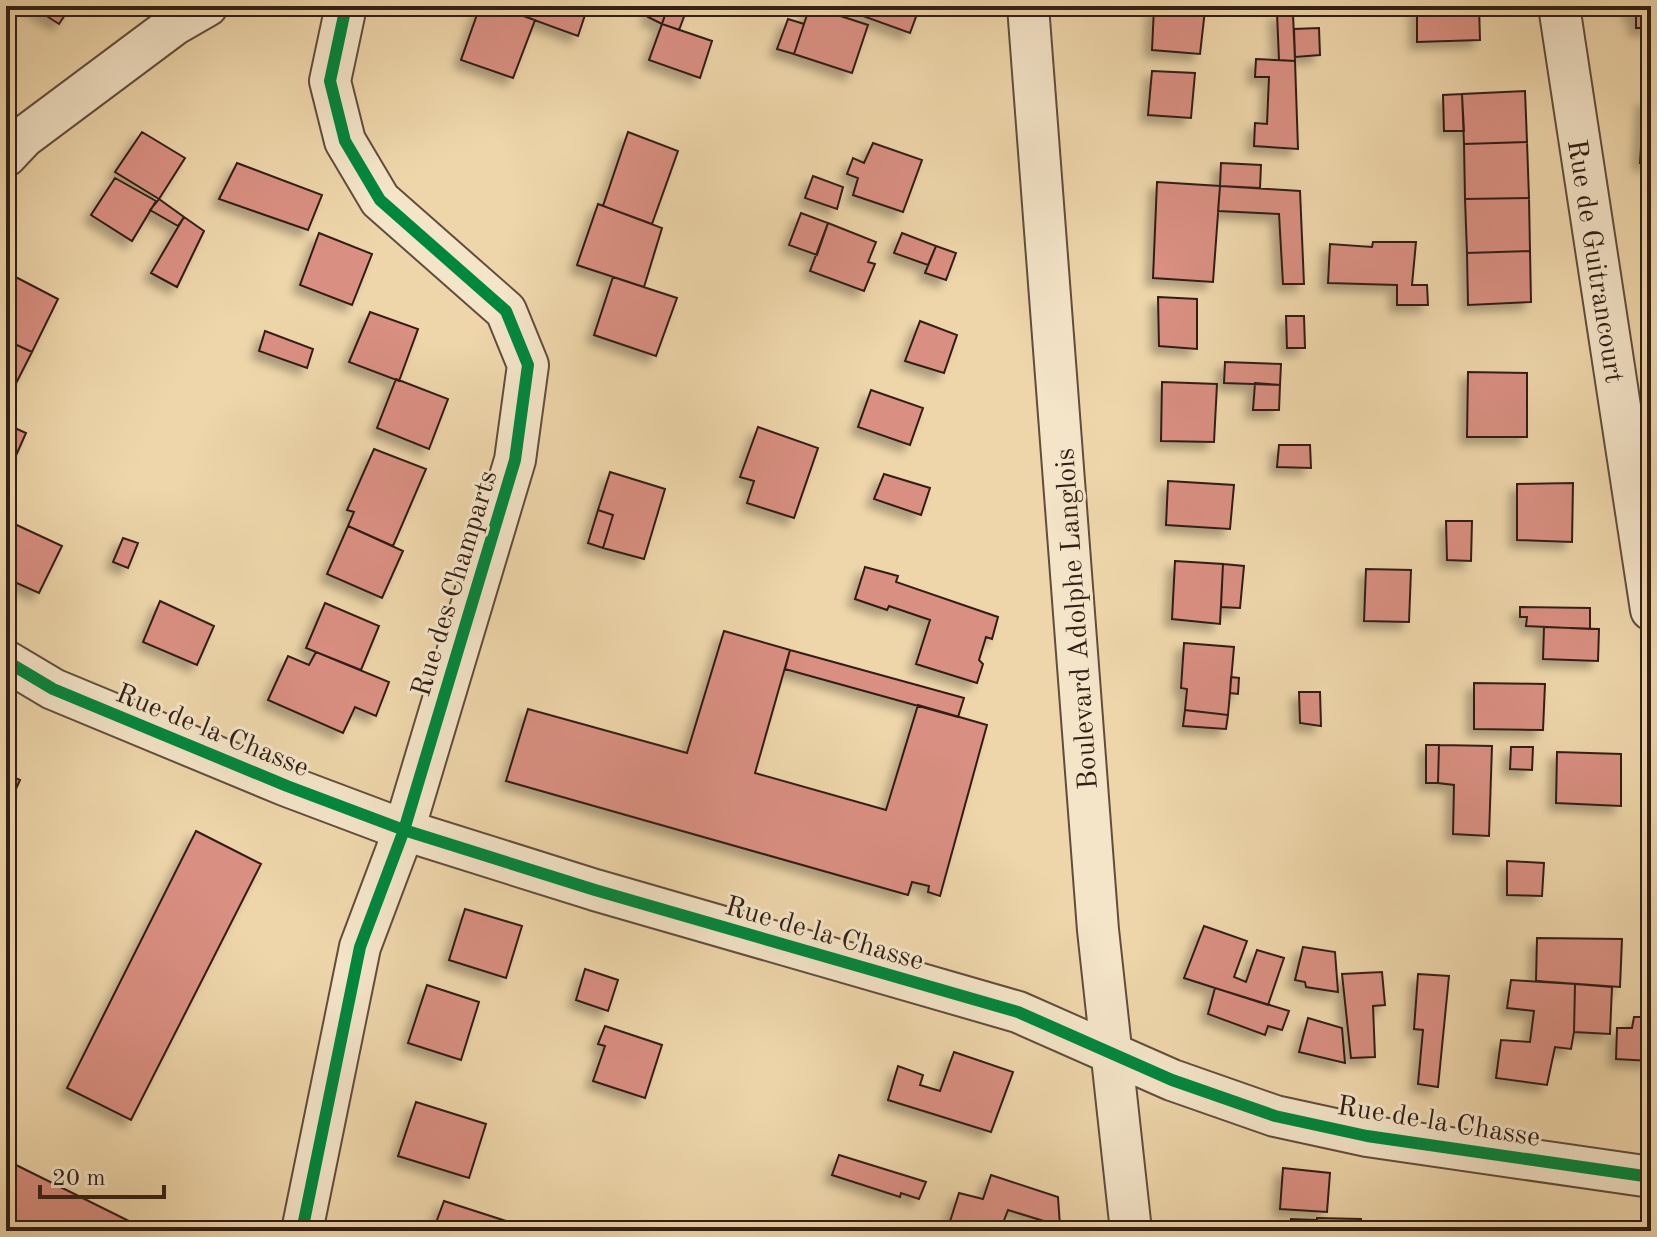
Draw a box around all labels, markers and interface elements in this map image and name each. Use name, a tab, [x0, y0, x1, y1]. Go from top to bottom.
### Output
street label: Rue de Guitrancourt	[1561, 138, 1627, 385]
street label: Boulevard Adolphe Langlois	[1052, 447, 1104, 790]
street label: Rue des Champarts	[408, 467, 504, 700]
street label: Rue de la Chasse	[111, 680, 312, 783]
street label: Rue de la Chasse	[722, 893, 927, 977]
street label: Rue de la Chasse	[1335, 1093, 1542, 1153]
scale bar	[40, 1149, 164, 1199]
text: 20 m	[52, 1167, 106, 1191]

